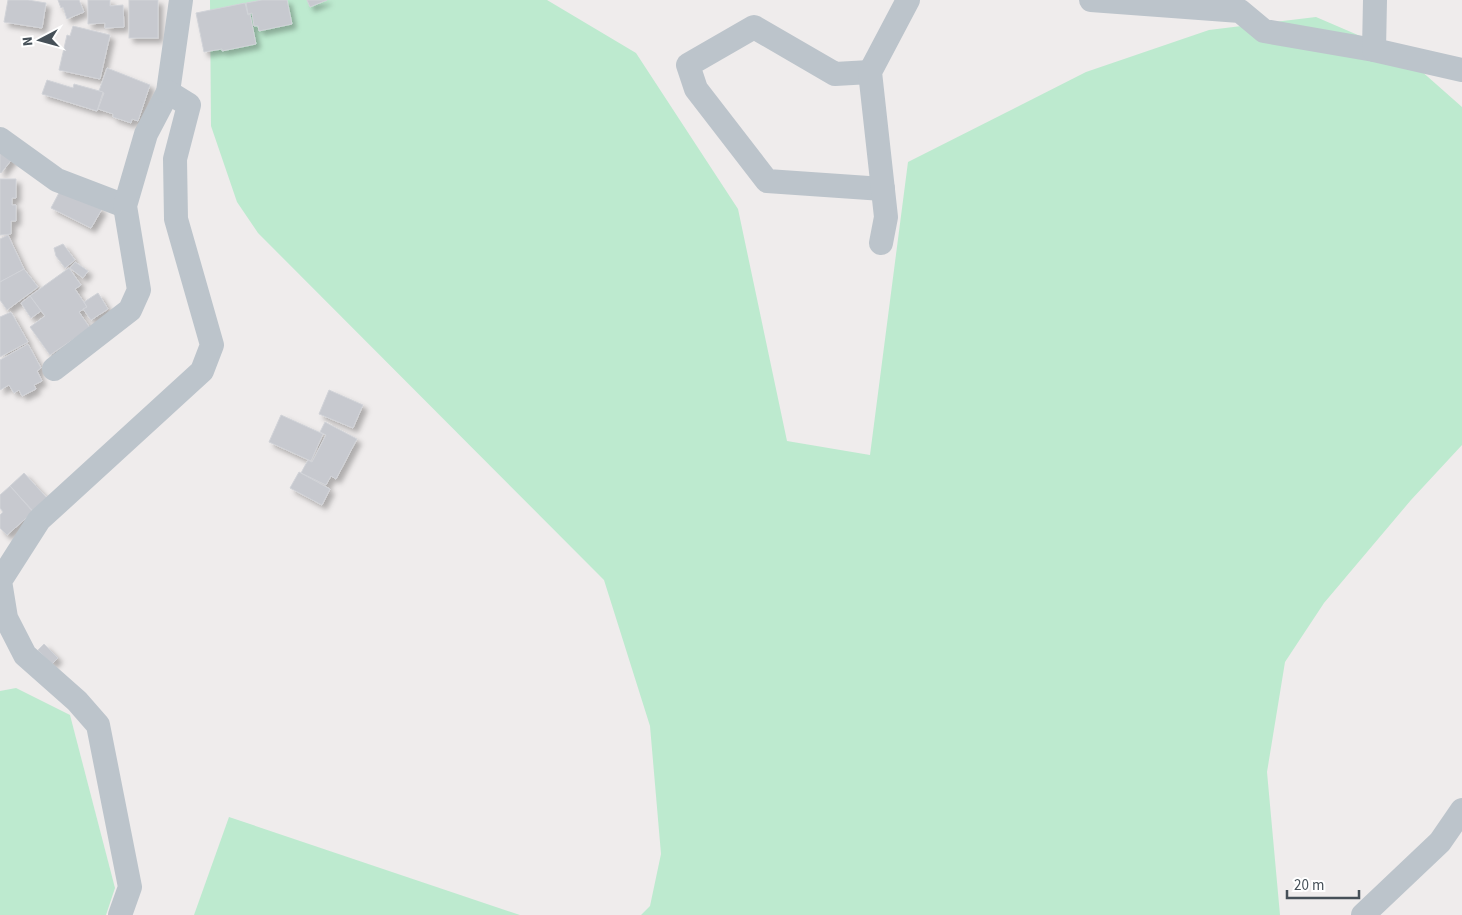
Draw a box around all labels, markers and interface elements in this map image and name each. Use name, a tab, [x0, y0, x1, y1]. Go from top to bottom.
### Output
north arrow	[15, 15, 65, 65]
text: N	[18, 36, 38, 47]
scale bar	[1287, 868, 1360, 900]
text: 20 m	[1294, 875, 1324, 896]

